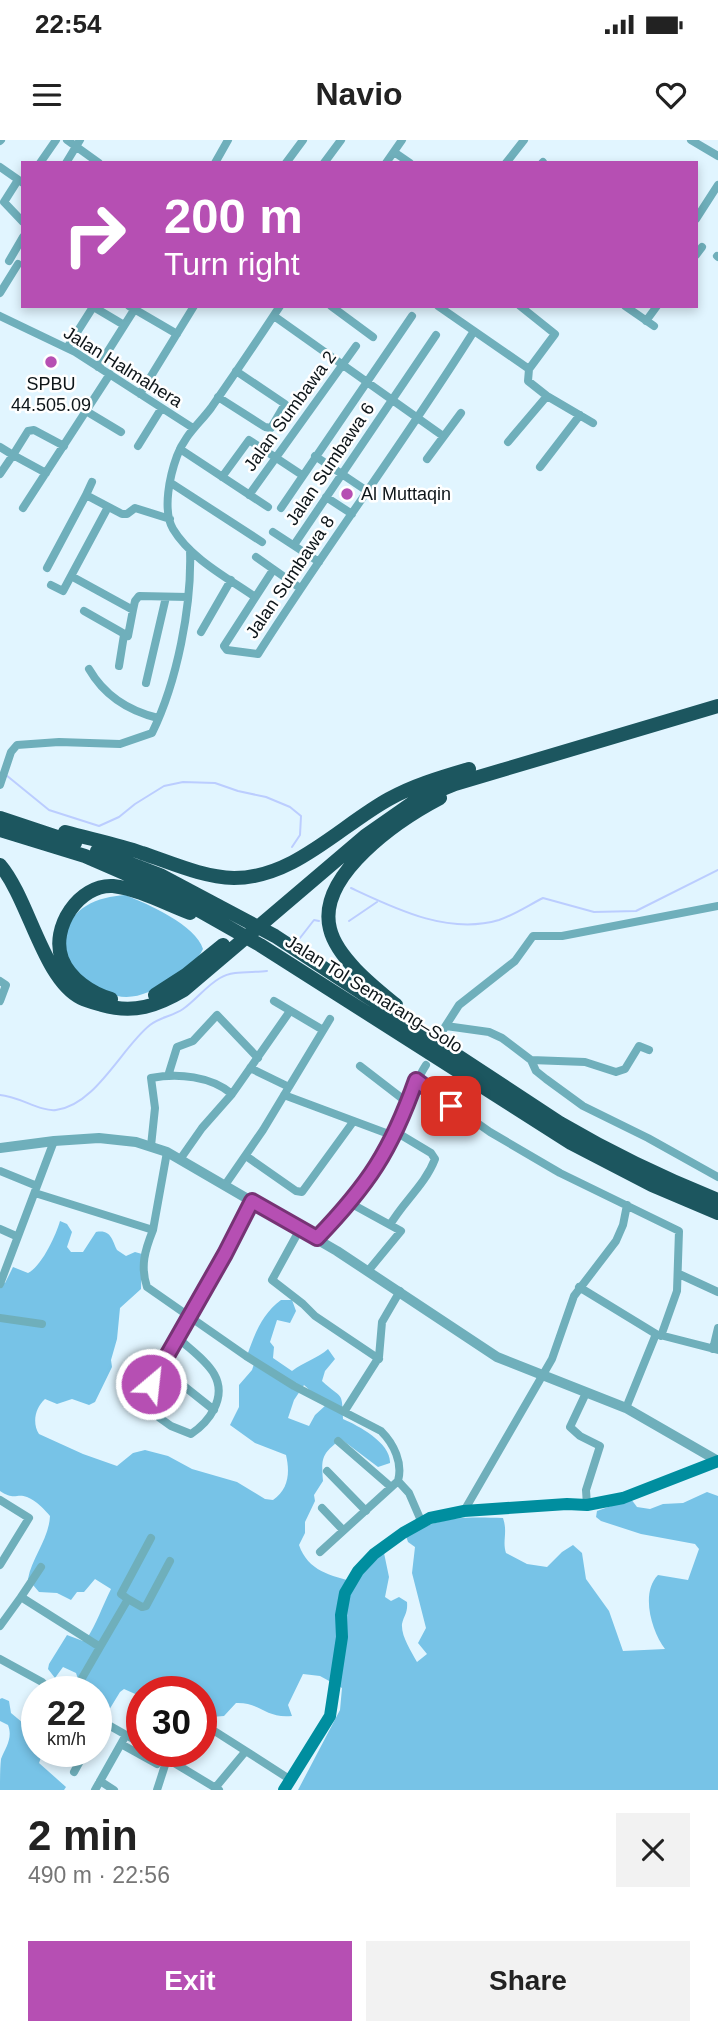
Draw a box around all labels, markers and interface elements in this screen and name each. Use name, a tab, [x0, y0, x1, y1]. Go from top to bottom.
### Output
text: 22:54	[35, 9, 102, 39]
icon: menu	[28, 76, 66, 114]
text: Navio	[315, 76, 403, 112]
icon: heart	[652, 76, 690, 114]
icon: right	[49, 189, 140, 280]
text: 200 m	[164, 189, 303, 243]
text: Turn right	[164, 246, 300, 282]
street label: Jalan Halmahera	[60, 322, 187, 412]
street label: Jalan Sumbawa 2	[240, 347, 340, 475]
marker: SPBU 44.505.09	[43, 354, 59, 370]
place label: SPBU 44.505.09	[11, 374, 91, 415]
street label: Jalan Sumbawa 6	[282, 399, 378, 529]
place label: Al Muttaqin	[361, 484, 451, 504]
marker: Al Muttaqin	[339, 486, 355, 502]
street label: Jalan Sumbawa 8	[242, 512, 338, 642]
street label: Jalan Tol Semarang–Solo	[282, 931, 466, 1057]
pin	[421, 1076, 481, 1136]
icon: arrive	[432, 1087, 470, 1125]
position arrow	[114, 1347, 188, 1421]
speed limit sign: 30	[126, 1676, 217, 1767]
text: 22	[47, 1693, 86, 1732]
text: km/h	[47, 1729, 86, 1749]
text: 2 min	[28, 1812, 138, 1859]
button: close	[616, 1813, 690, 1887]
text: 490 m · 22:56	[28, 1862, 170, 1888]
button: Exit	[28, 1941, 352, 2021]
button: Share	[366, 1941, 690, 2021]

